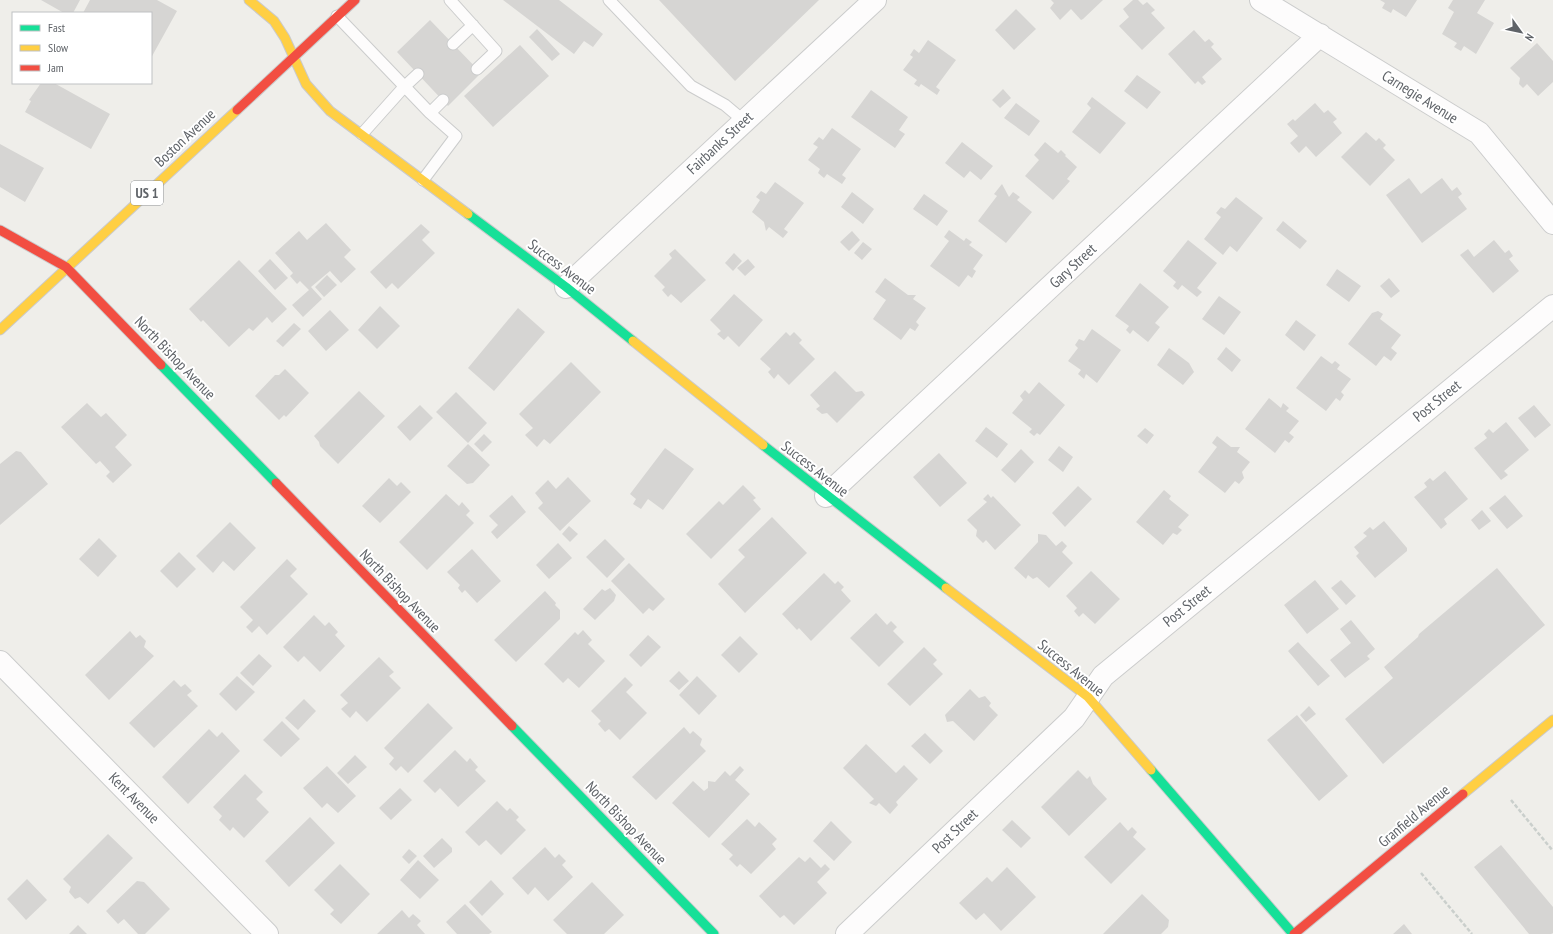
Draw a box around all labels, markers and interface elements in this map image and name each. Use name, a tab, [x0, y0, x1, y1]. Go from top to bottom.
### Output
legend	[12, 12, 152, 84]
north arrow	[1501, 12, 1541, 52]
text: Fast	[48, 20, 66, 35]
text: N	[1522, 31, 1537, 44]
text: Slow	[48, 40, 69, 55]
text: Jam	[47, 60, 64, 75]
street label: Carnegie Avenue	[1379, 66, 1462, 127]
street label: Boston Avenue	[150, 105, 219, 171]
street label: Fairbanks Street	[683, 107, 757, 178]
road number: US 1	[131, 181, 163, 205]
street label: Success Avenue	[525, 235, 600, 298]
street label: Gary Street	[1045, 239, 1100, 292]
street label: North Bishop Avenue	[131, 312, 220, 403]
street label: Post Street	[1409, 376, 1465, 426]
street label: Success Avenue	[778, 436, 853, 501]
street label: North Bishop Avenue	[356, 545, 445, 636]
street label: Post Street	[1159, 581, 1215, 631]
street label: Success Avenue	[1034, 635, 1108, 700]
street label: Kent Avenue	[105, 768, 164, 827]
street label: North Bishop Avenue	[582, 777, 671, 868]
street label: Granfield Avenue	[1374, 780, 1453, 851]
street label: Post Street	[928, 804, 981, 857]

